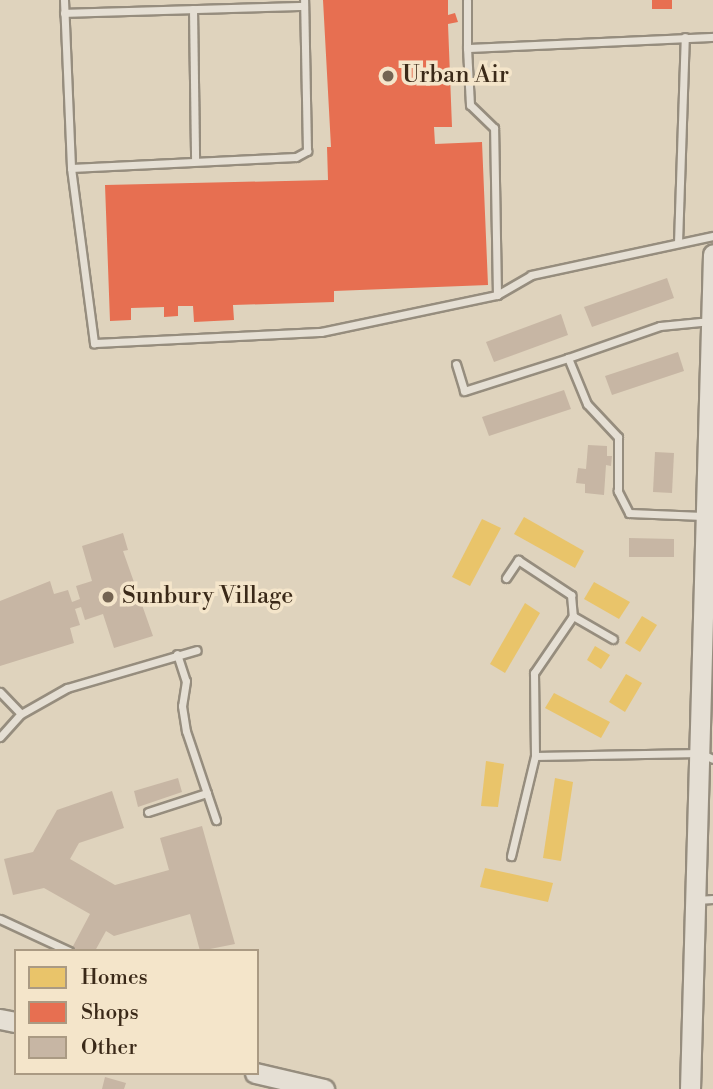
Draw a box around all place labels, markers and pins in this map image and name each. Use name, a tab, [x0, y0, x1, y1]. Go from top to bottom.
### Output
place label: Urban Air	[402, 62, 509, 90]
marker: Urban Air	[380, 68, 396, 84]
place label: Sunbury Village	[122, 583, 293, 611]
marker: Sunbury Village	[100, 589, 116, 605]

